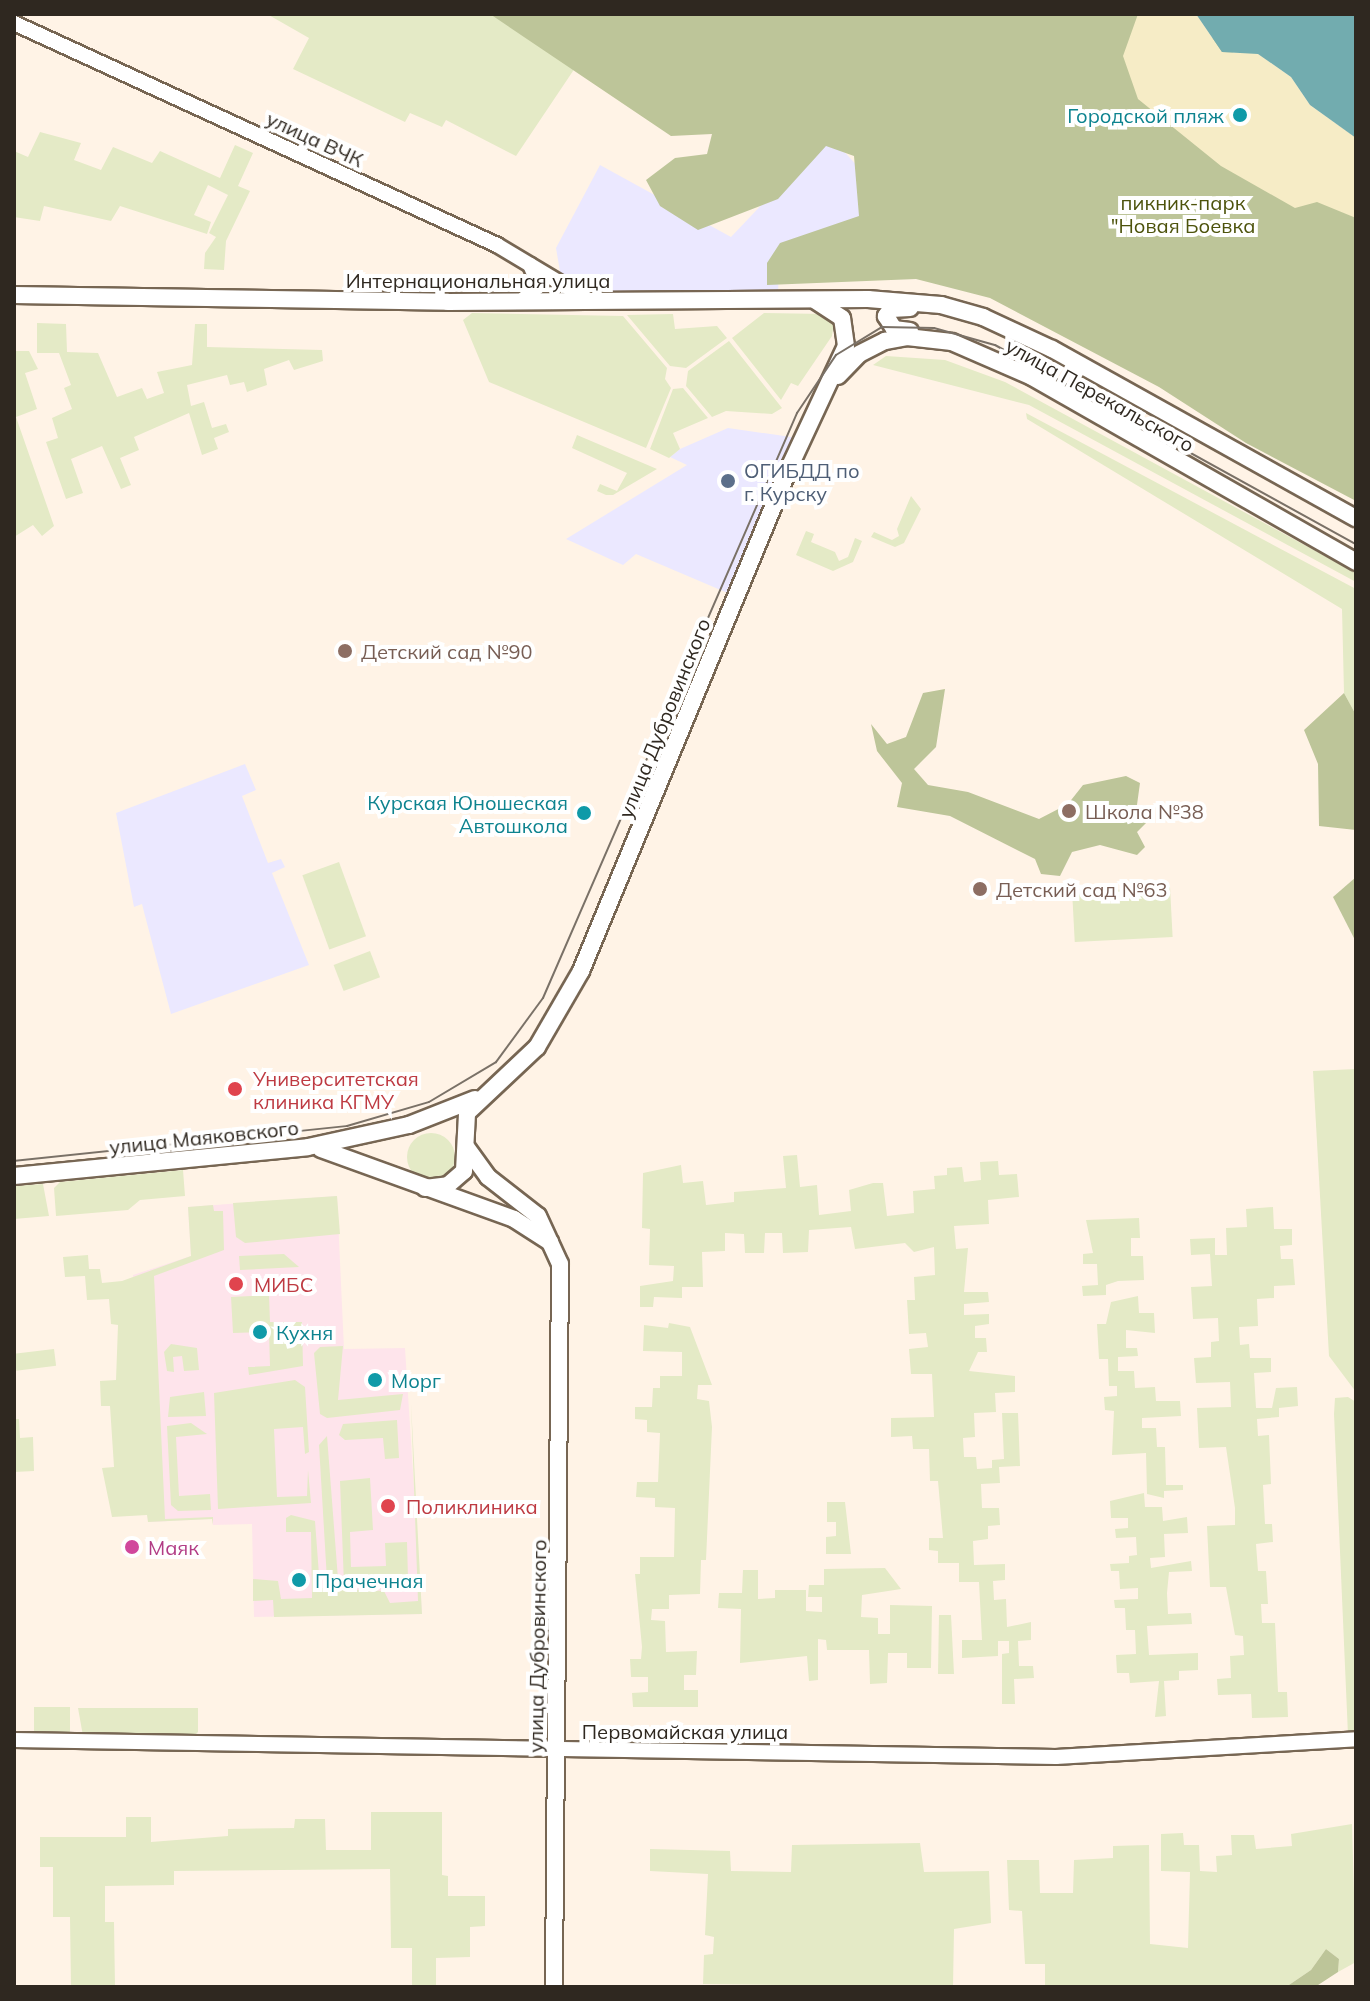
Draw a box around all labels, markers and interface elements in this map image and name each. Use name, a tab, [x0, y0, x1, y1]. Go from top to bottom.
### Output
place label: Городской пляж	[1067, 103, 1224, 127]
street label: улица ВЧК	[263, 106, 367, 172]
marker: Городской пляж	[1231, 106, 1249, 124]
park label: пикник-парк "Новая Боевка	[1111, 190, 1255, 237]
street label: Интернациональная улица	[346, 268, 610, 292]
street label: улица Перекальского	[1002, 333, 1198, 457]
place label: ОГИБДД по г. Курску	[744, 458, 860, 505]
marker: ОГИБДД по г. Курску	[719, 472, 737, 490]
street label: улица Дубровинского	[613, 615, 715, 821]
place label: Детский сад №90	[361, 639, 532, 663]
marker: Детский сад №90	[336, 642, 354, 660]
place label: Курская Юношеская Автошкола	[367, 790, 568, 837]
place label: Школа №38	[1085, 799, 1204, 823]
marker: Школа №38	[1060, 802, 1078, 820]
marker: Курская Юношеская Автошкола	[575, 804, 593, 822]
place label: Детский сад №63	[996, 877, 1167, 901]
marker: Детский сад №63	[971, 880, 989, 898]
place label: Университетская клиника КГМУ	[253, 1066, 419, 1113]
marker: Университетская клиника КГМУ	[224, 1078, 246, 1100]
street label: улица Маяковского	[108, 1115, 300, 1159]
place label: МИБС	[254, 1272, 313, 1296]
marker: МИБС	[225, 1273, 247, 1295]
place label: Кухня	[276, 1320, 333, 1344]
marker: Кухня	[251, 1323, 269, 1341]
place label: Морг	[391, 1368, 441, 1392]
marker: Морг	[366, 1371, 384, 1389]
place label: Поликлиника	[406, 1494, 538, 1518]
marker: Поликлиника	[377, 1495, 399, 1517]
place label: Маяк	[148, 1535, 199, 1559]
marker: Маяк	[123, 1538, 141, 1556]
street label: улица Дубровинского	[523, 1539, 551, 1753]
place label: Прачечная	[315, 1568, 423, 1592]
marker: Прачечная	[290, 1571, 308, 1589]
street label: Первомайская улица	[582, 1719, 788, 1743]

